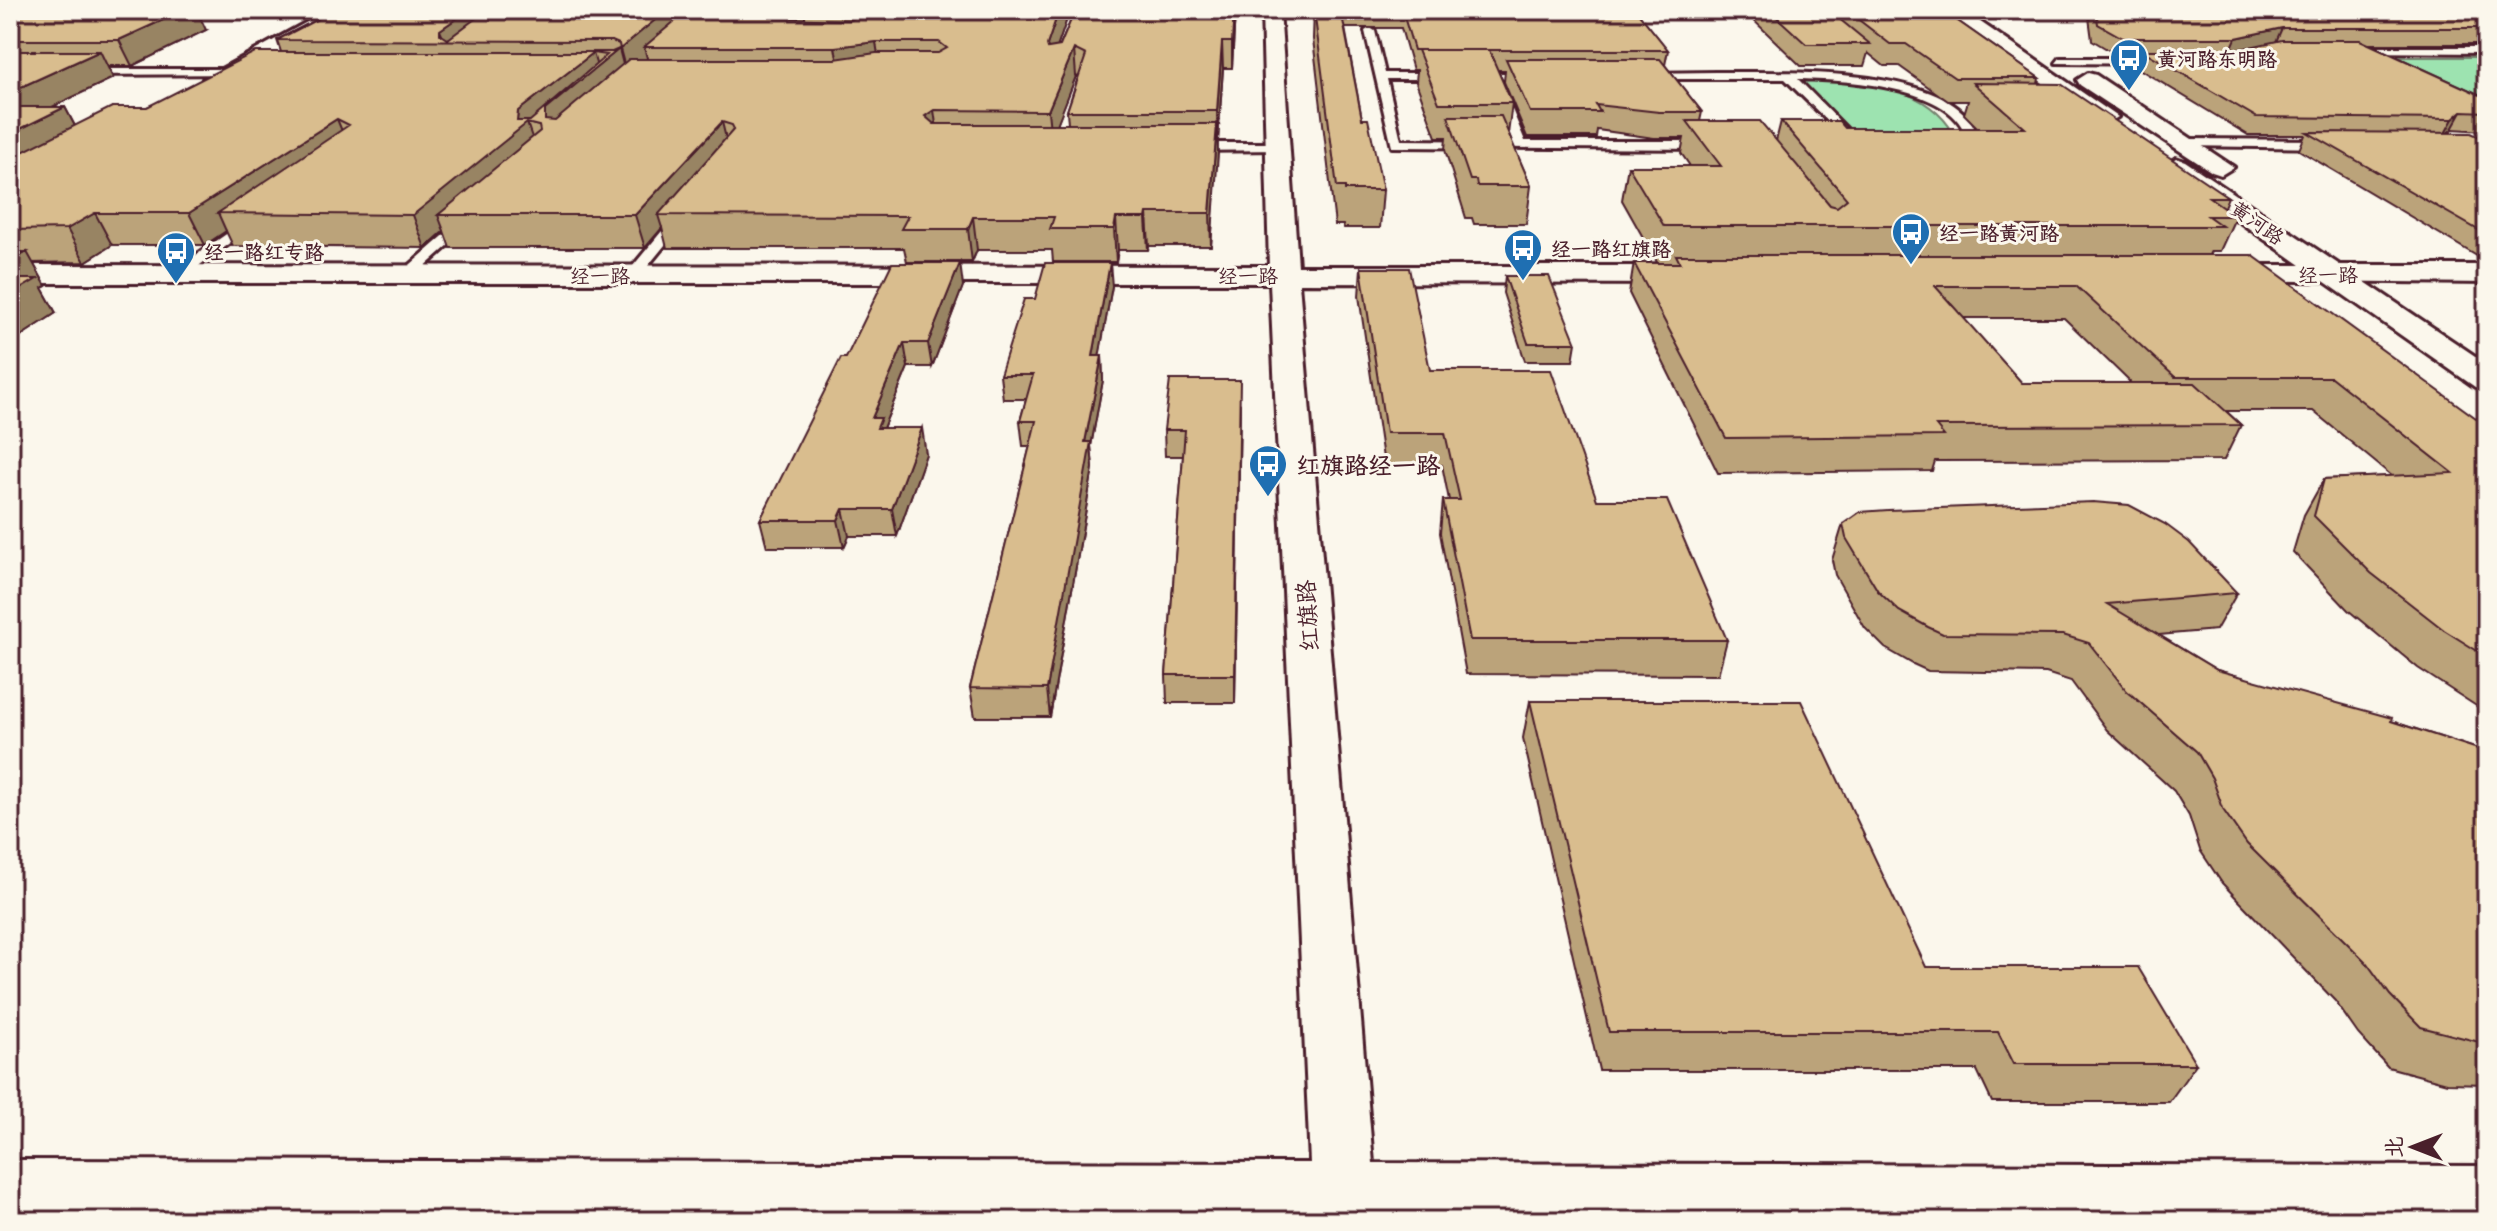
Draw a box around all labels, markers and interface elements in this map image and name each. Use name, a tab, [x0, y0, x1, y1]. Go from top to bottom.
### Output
bus stop icon: 黄河路东明路	[2108, 37, 2150, 92]
place label: 黄河路东明路	[2157, 43, 2277, 73]
street label: 黄河路	[2225, 193, 2292, 252]
bus stop icon: 经一路黄河路	[1890, 211, 1932, 266]
place label: 经一路黄河路	[1939, 217, 2059, 247]
bus stop icon: 经一路红旗路	[1502, 227, 1544, 282]
bus stop icon: 经一路红专路	[155, 230, 197, 285]
place label: 经一路红旗路	[1551, 233, 1671, 263]
place label: 经一路红专路	[204, 236, 324, 266]
street label: 经一路	[2298, 259, 2359, 289]
street label: 经一路	[570, 260, 631, 290]
street label: 经一路	[1218, 260, 1279, 290]
bus stop icon: 红旗路经一路	[1247, 443, 1289, 498]
place label: 红旗路经一路	[1296, 446, 1441, 482]
street label: 红旗路	[1286, 579, 1326, 653]
north arrow	[2373, 1107, 2453, 1187]
text: 北	[2375, 1136, 2408, 1158]

